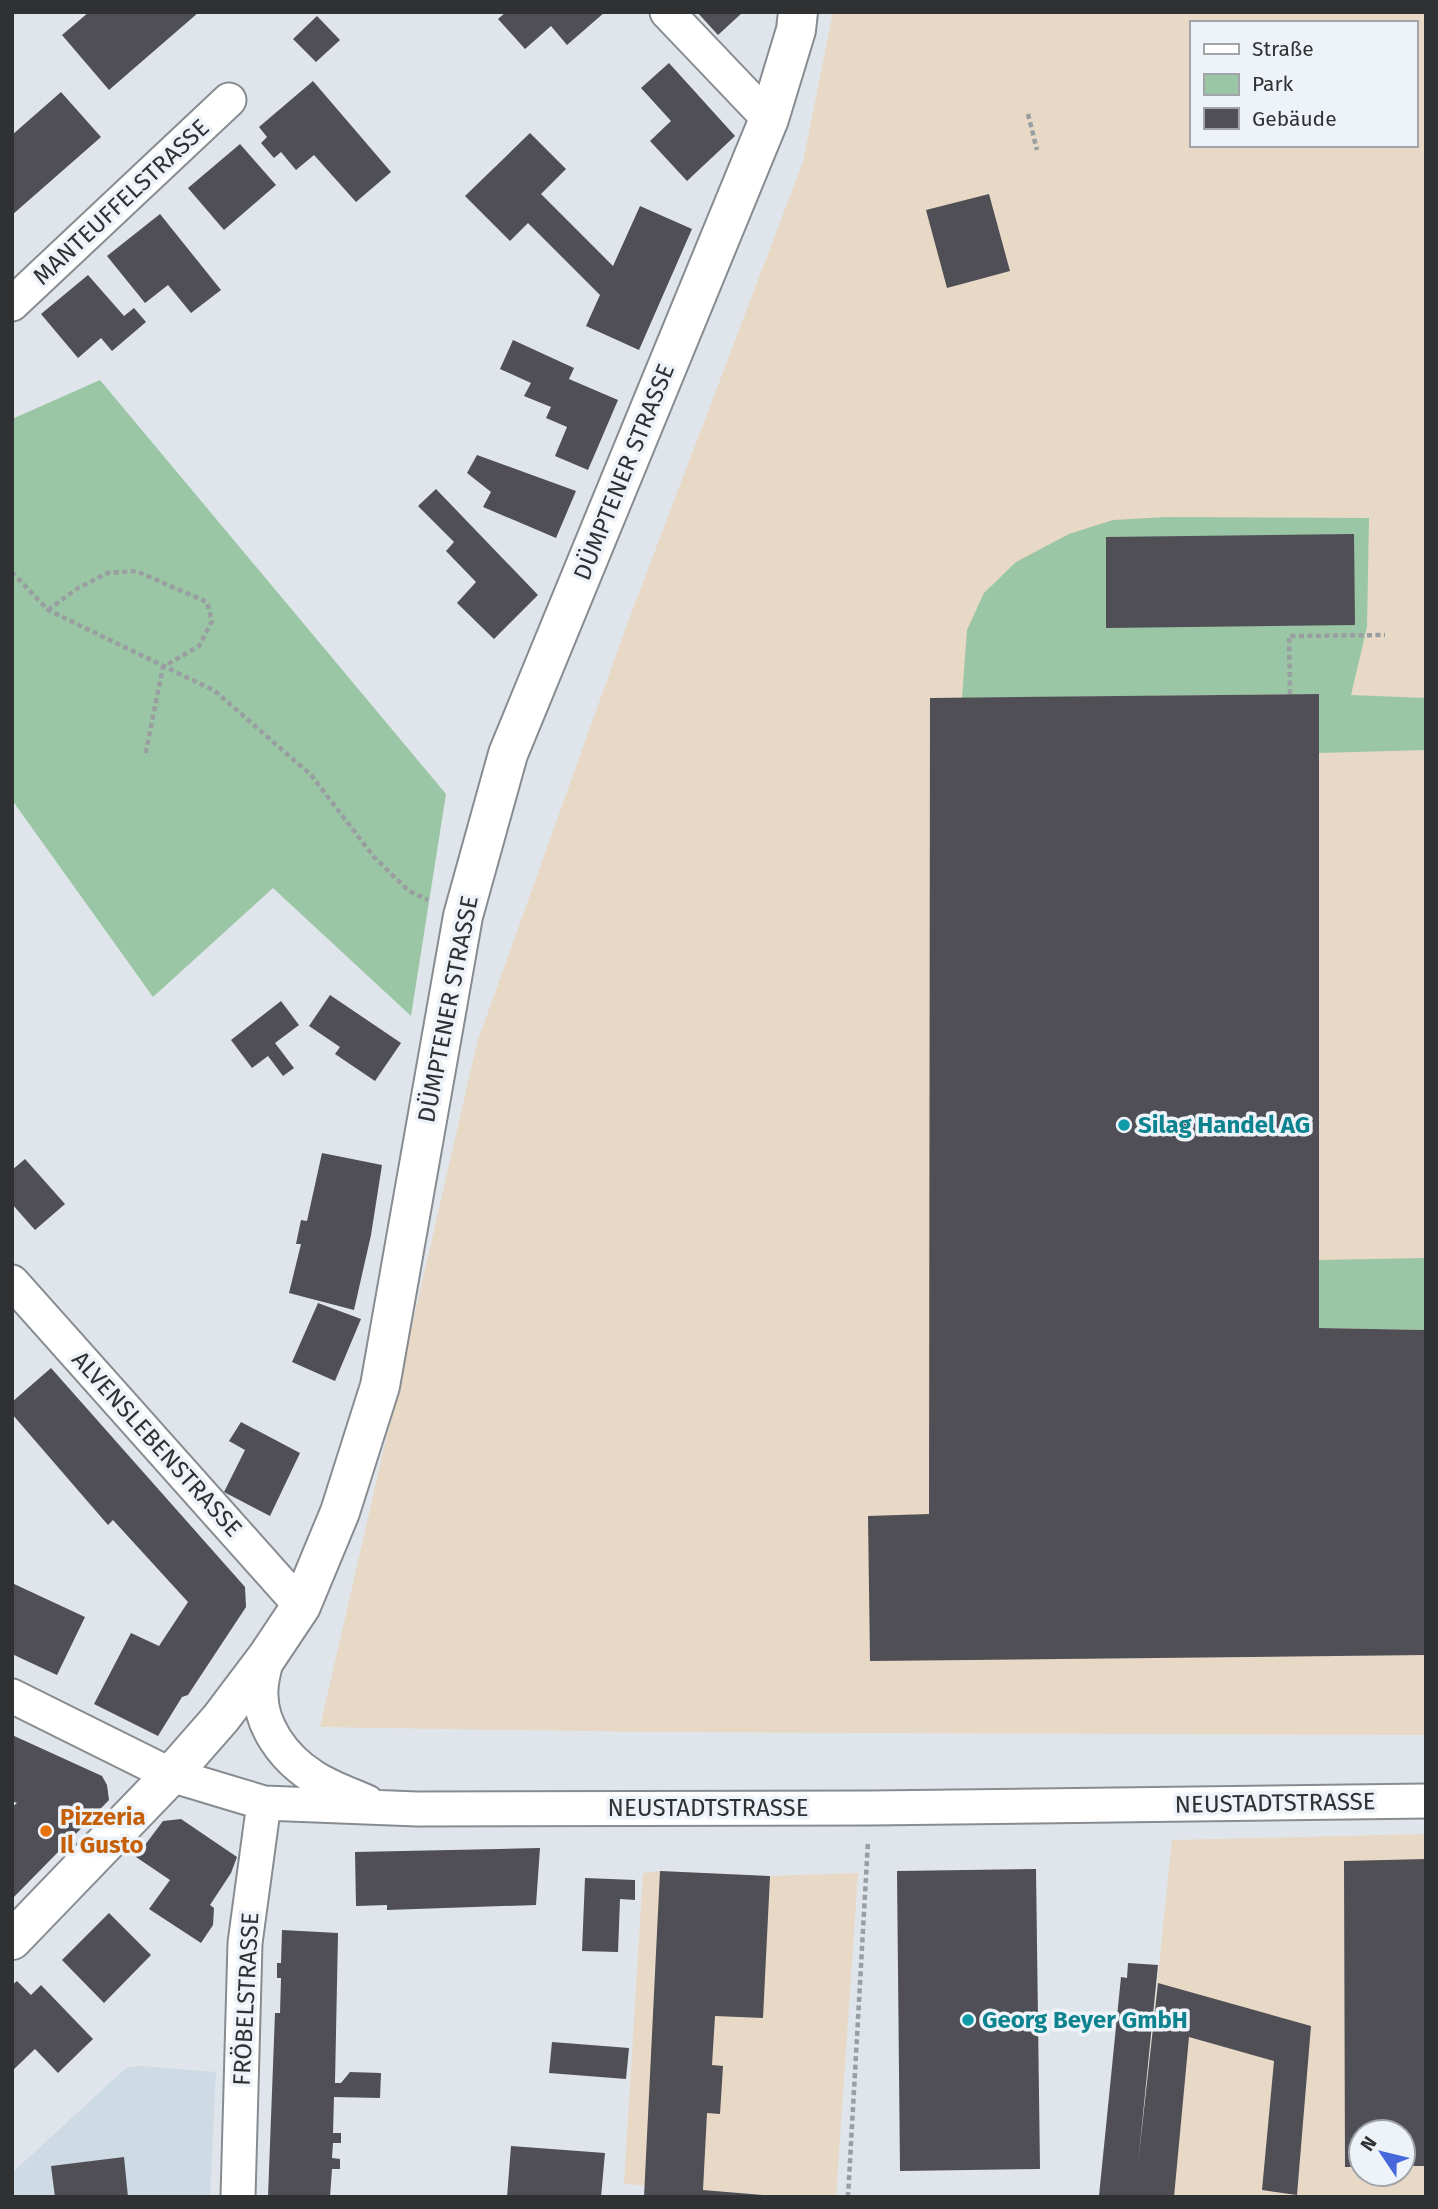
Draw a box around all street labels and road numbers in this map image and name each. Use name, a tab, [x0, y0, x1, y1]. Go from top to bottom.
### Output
street label: MANTEUFFELSTRASSE	[27, 113, 215, 291]
street label: DÜMPTENER STRASSE	[568, 360, 680, 584]
street label: DÜMPTENER STRASSE	[412, 893, 484, 1125]
street label: ALVENSLEBENSTRASSE	[66, 1345, 248, 1543]
street label: NEUSTADTSTRASSE	[1174, 1787, 1376, 1819]
street label: NEUSTADTSTRASSE	[608, 1794, 808, 1822]
street label: FRÖBELSTRASSE	[227, 1912, 265, 2086]

